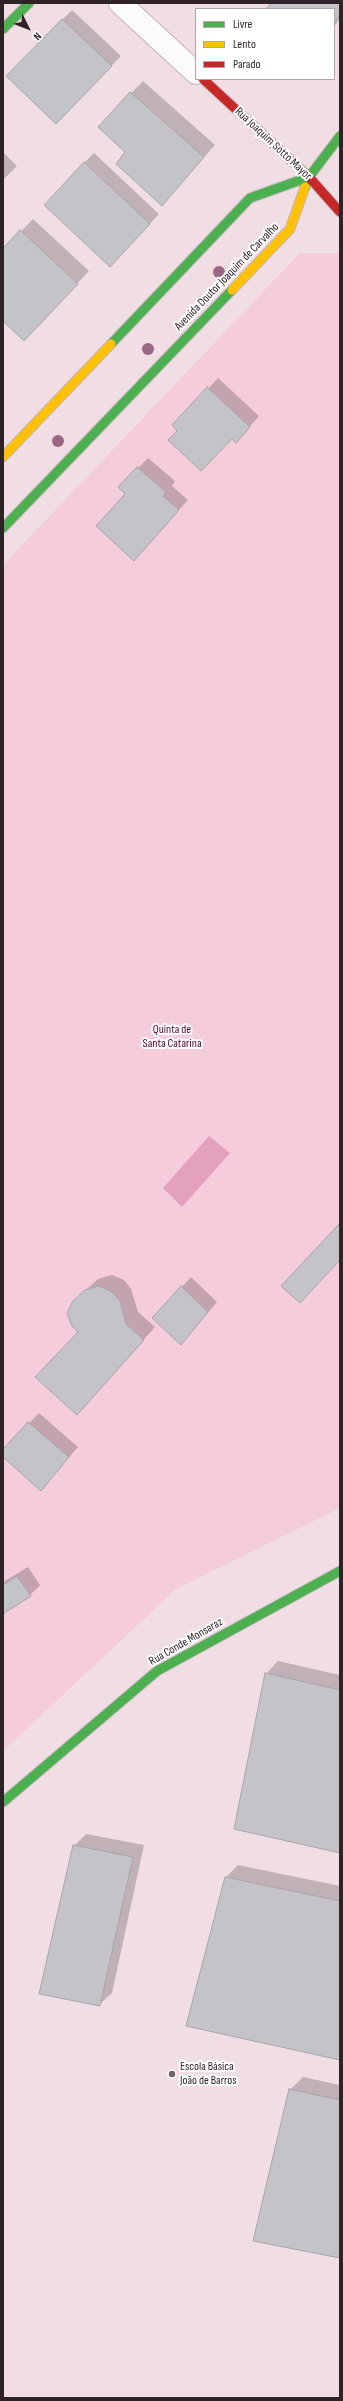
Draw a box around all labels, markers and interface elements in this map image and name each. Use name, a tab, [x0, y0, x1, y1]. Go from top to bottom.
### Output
north arrow	[8, 8, 48, 48]
legend	[195, 8, 335, 80]
text: Livre	[233, 17, 252, 32]
text: N	[30, 30, 44, 43]
text: Lento	[233, 37, 256, 52]
text: Parado	[233, 57, 260, 72]
street label: Rua Joaquim Sotto Mayor	[232, 105, 314, 183]
street label: Avenida Doutor Joaquim de Carvalho	[172, 220, 282, 334]
park label: Quinta de Santa Catarina	[143, 1023, 201, 1051]
street label: Rua Conde Monsaraz	[146, 1615, 226, 1669]
place label: Escola Básica João de Barros	[180, 2060, 237, 2088]
marker: Escola Básica João de Barros	[167, 2069, 177, 2079]

